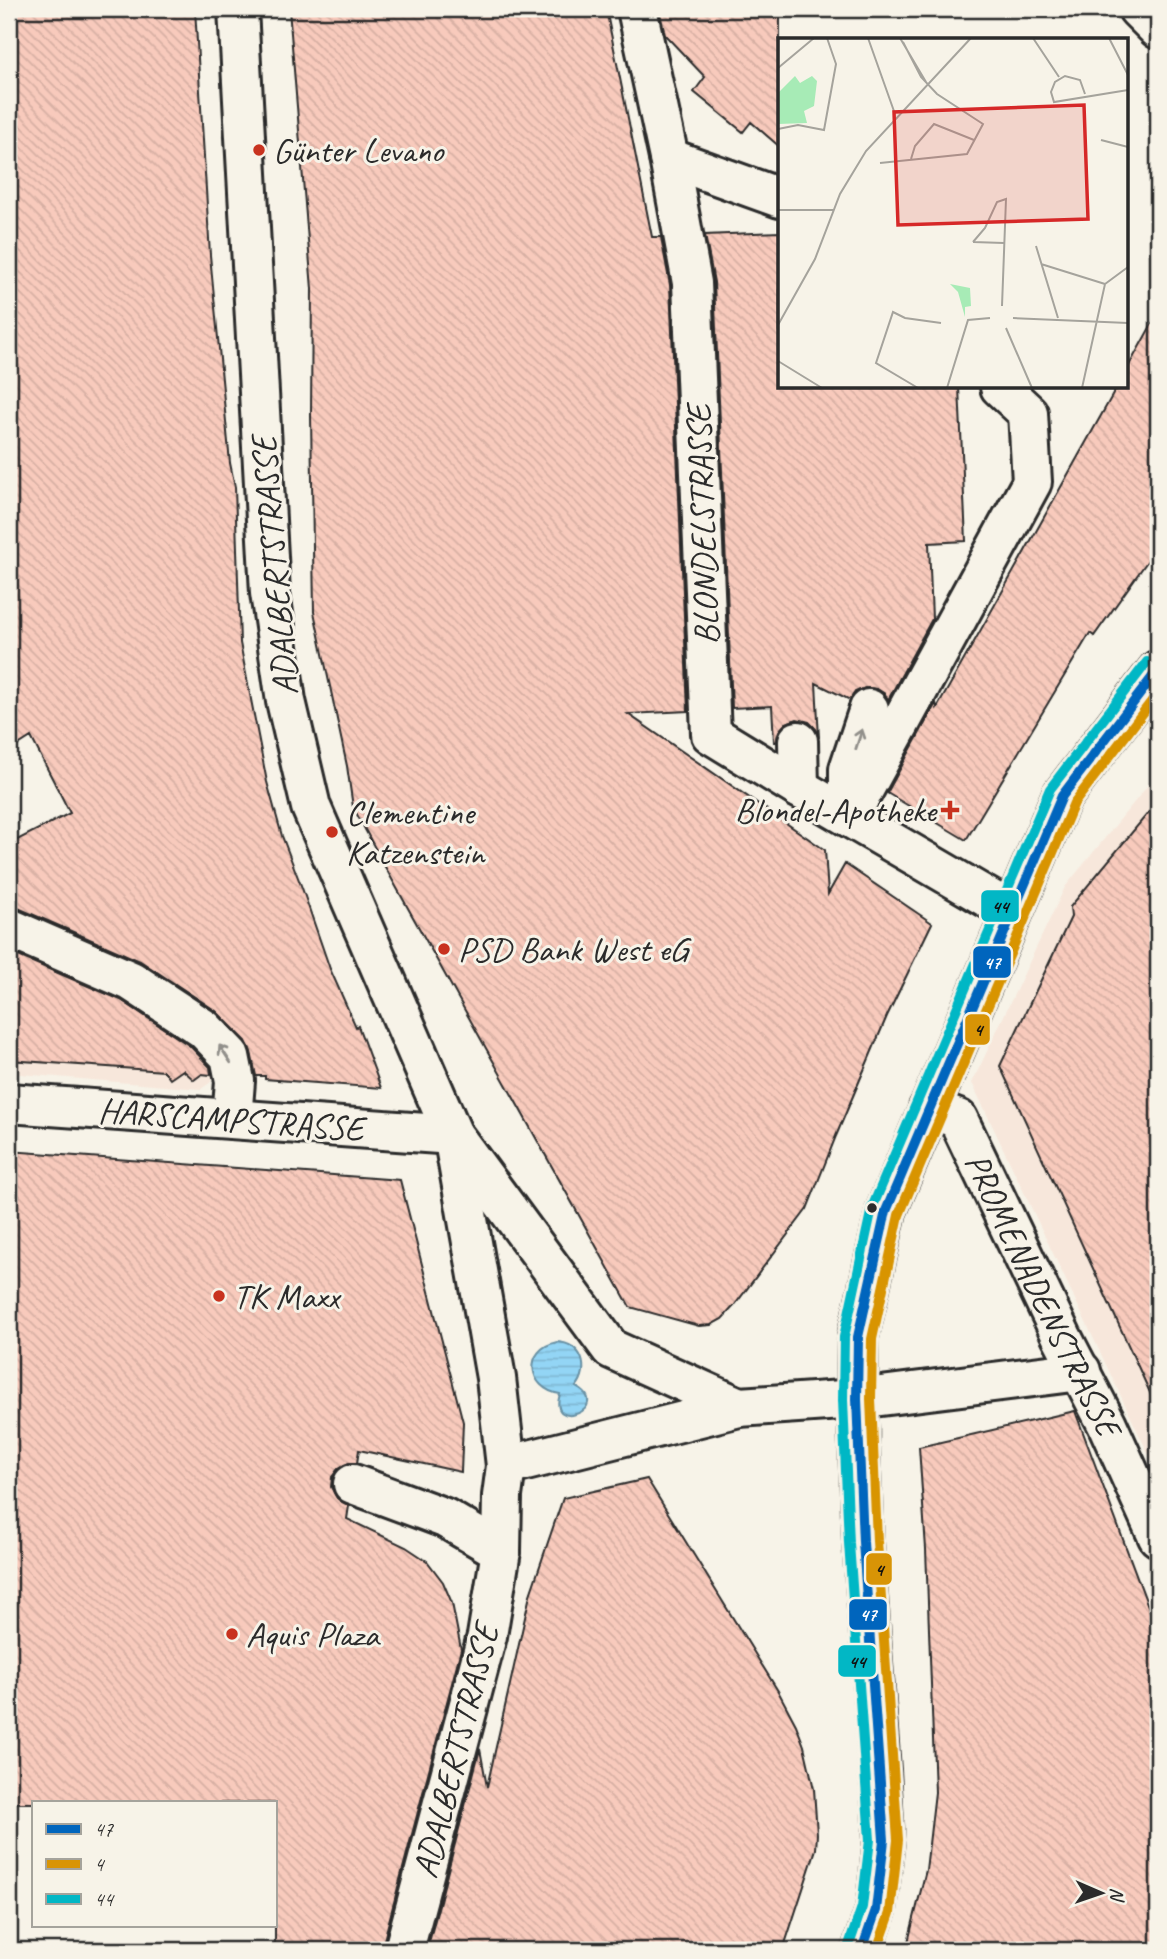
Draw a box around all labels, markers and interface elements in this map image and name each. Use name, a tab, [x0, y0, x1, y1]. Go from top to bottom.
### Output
inset map	[778, 38, 1128, 388]
place label: Günter Levano	[273, 128, 445, 173]
marker: Günter Levano	[251, 142, 267, 158]
street label: BLONDELSTRASSE	[676, 400, 729, 645]
street label: ADALBERTSTRASSE	[240, 430, 308, 697]
one-way arrow	[854, 728, 866, 750]
place label: Blondel-Apotheke	[735, 788, 939, 833]
place label: Clementine Katzenstein	[346, 790, 487, 875]
marker: Blondel-Apotheke	[942, 802, 958, 818]
marker: Clementine Katzenstein	[324, 824, 340, 840]
line badge: 44	[980, 889, 1020, 923]
text: 44	[991, 895, 1011, 919]
place label: PSD Bank West eG	[458, 927, 692, 972]
marker: PSD Bank West eG	[436, 941, 452, 957]
line badge: 47	[972, 945, 1012, 979]
text: 47	[983, 951, 1003, 975]
line badge: 4	[964, 1013, 991, 1046]
text: 4	[974, 1018, 985, 1042]
one-way arrow	[217, 1044, 232, 1064]
street label: HARSCAMPSTRASSE	[97, 1088, 369, 1152]
street label: PROMENADENSTRASSE	[954, 1146, 1133, 1447]
unlabelled marker	[865, 1201, 879, 1215]
place label: TK Maxx	[233, 1274, 342, 1319]
marker: TK Maxx	[211, 1288, 227, 1304]
line badge: 4	[865, 1552, 893, 1586]
text: 4	[875, 1558, 886, 1582]
line badge: 47	[848, 1598, 888, 1631]
text: 47	[859, 1603, 879, 1627]
place label: Aquis Plaza	[246, 1612, 381, 1657]
street label: ADALBERTSTRASSE	[402, 1615, 510, 1883]
marker: Aquis Plaza	[224, 1626, 240, 1642]
line badge: 44	[837, 1644, 877, 1678]
text: 44	[848, 1650, 868, 1674]
legend	[32, 1801, 276, 1927]
text: 47	[94, 1816, 114, 1842]
text: 4	[94, 1851, 106, 1877]
north arrow	[1066, 1857, 1136, 1927]
text: 44	[94, 1886, 115, 1912]
text: N	[1105, 1887, 1129, 1903]

